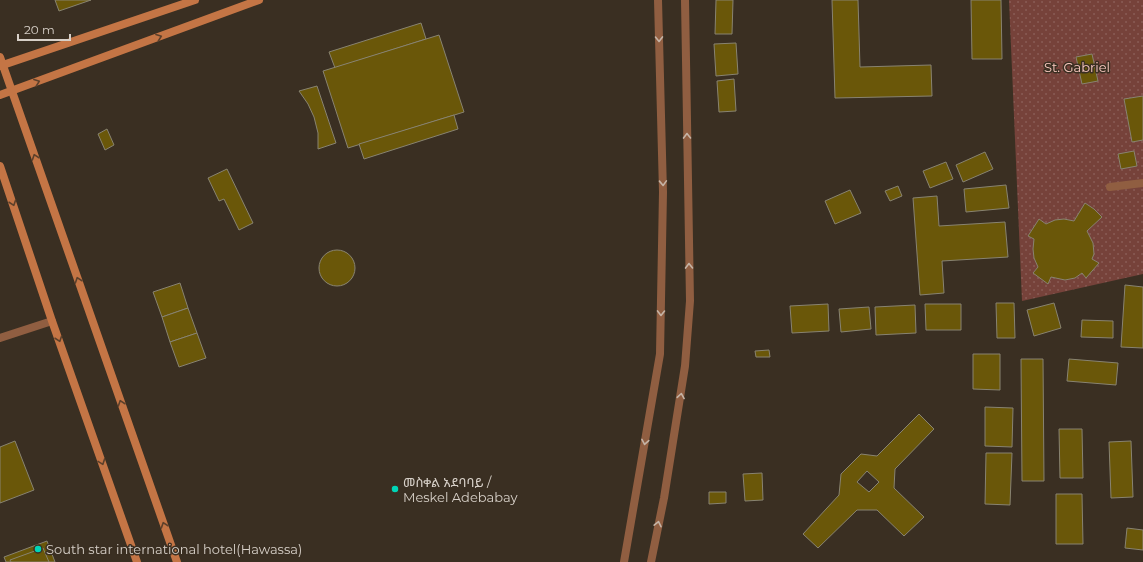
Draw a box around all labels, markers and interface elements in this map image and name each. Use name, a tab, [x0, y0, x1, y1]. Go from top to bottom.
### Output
scale bar	[18, 16, 70, 42]
text: 20 m	[24, 22, 55, 37]
one-way arrow	[155, 33, 162, 42]
one-way arrow	[655, 36, 663, 42]
park label: St. Gabriel	[1044, 59, 1110, 75]
one-way arrow	[33, 78, 40, 86]
one-way arrow	[683, 133, 691, 139]
one-way arrow	[31, 154, 40, 161]
one-way arrow	[659, 180, 667, 186]
one-way arrow	[8, 199, 16, 206]
one-way arrow	[685, 263, 693, 269]
one-way arrow	[75, 276, 83, 283]
one-way arrow	[657, 310, 665, 316]
one-way arrow	[54, 336, 63, 343]
one-way arrow	[676, 393, 684, 399]
one-way arrow	[118, 399, 126, 406]
one-way arrow	[642, 439, 650, 445]
one-way arrow	[97, 459, 105, 466]
place label: መስቀል አደባባይ / Meskel Adebabay	[403, 474, 518, 505]
marker: መስቀል አደባባይ / Meskel Adebabay	[390, 484, 400, 494]
one-way arrow	[654, 521, 662, 527]
one-way arrow	[161, 522, 169, 529]
place label: South star international hotel(Hawassa)	[46, 541, 302, 557]
marker: South star international hotel(Hawassa)	[33, 544, 43, 554]

